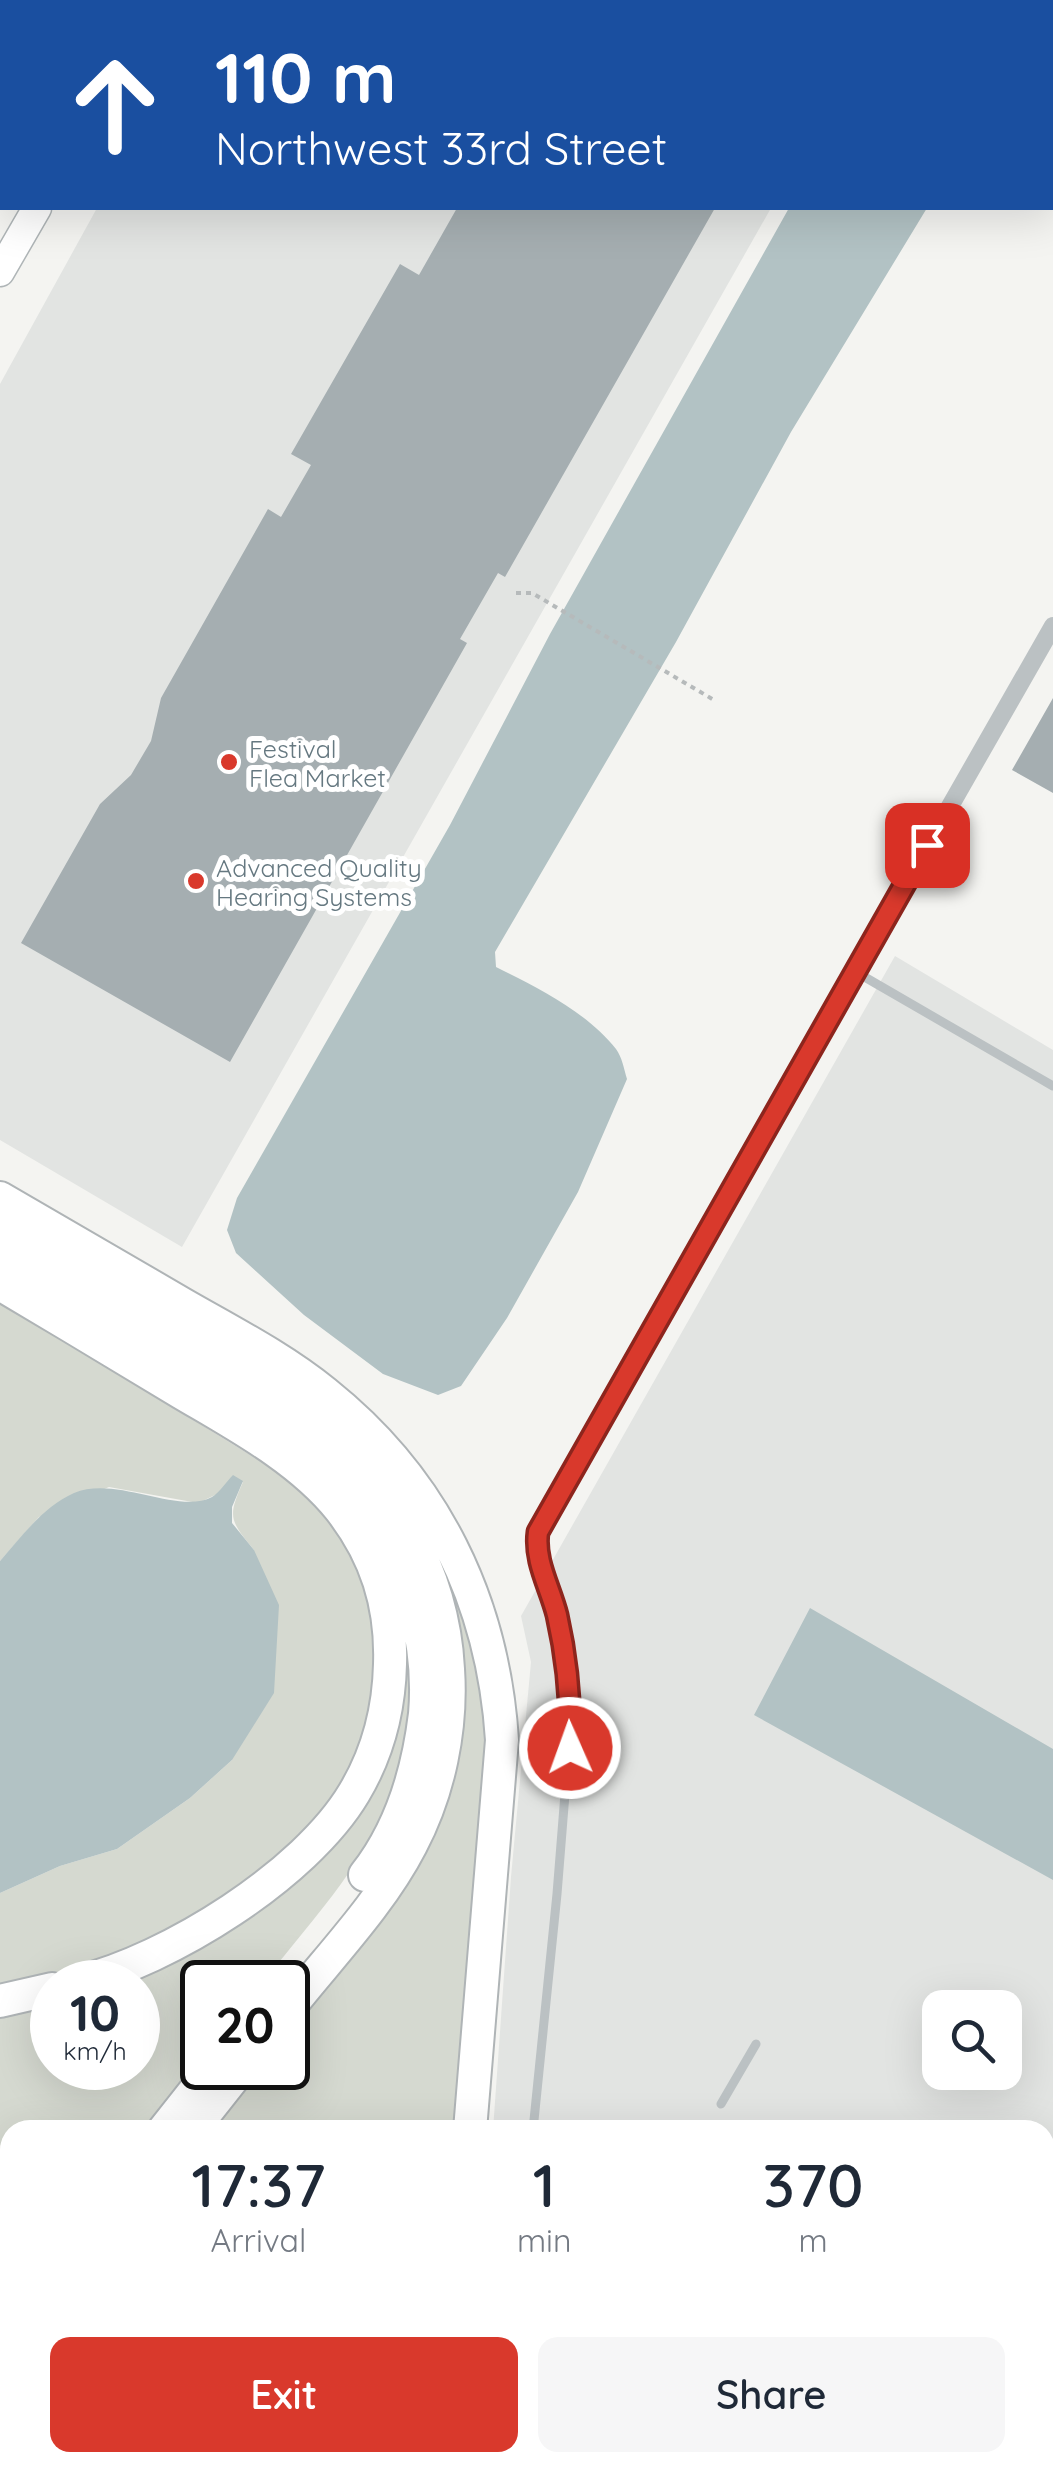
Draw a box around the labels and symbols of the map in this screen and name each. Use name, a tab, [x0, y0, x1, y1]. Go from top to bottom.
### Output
place label: Festival Flea Market	[249, 733, 386, 793]
marker: Festival Flea Market	[218, 751, 240, 773]
pin	[885, 803, 970, 888]
place label: Advanced Quality Hearing Systems	[216, 852, 422, 912]
marker: Advanced Quality Hearing Systems	[185, 870, 207, 892]
position arrow	[518, 1696, 622, 1800]
speed limit sign: 20	[180, 1960, 310, 2090]

